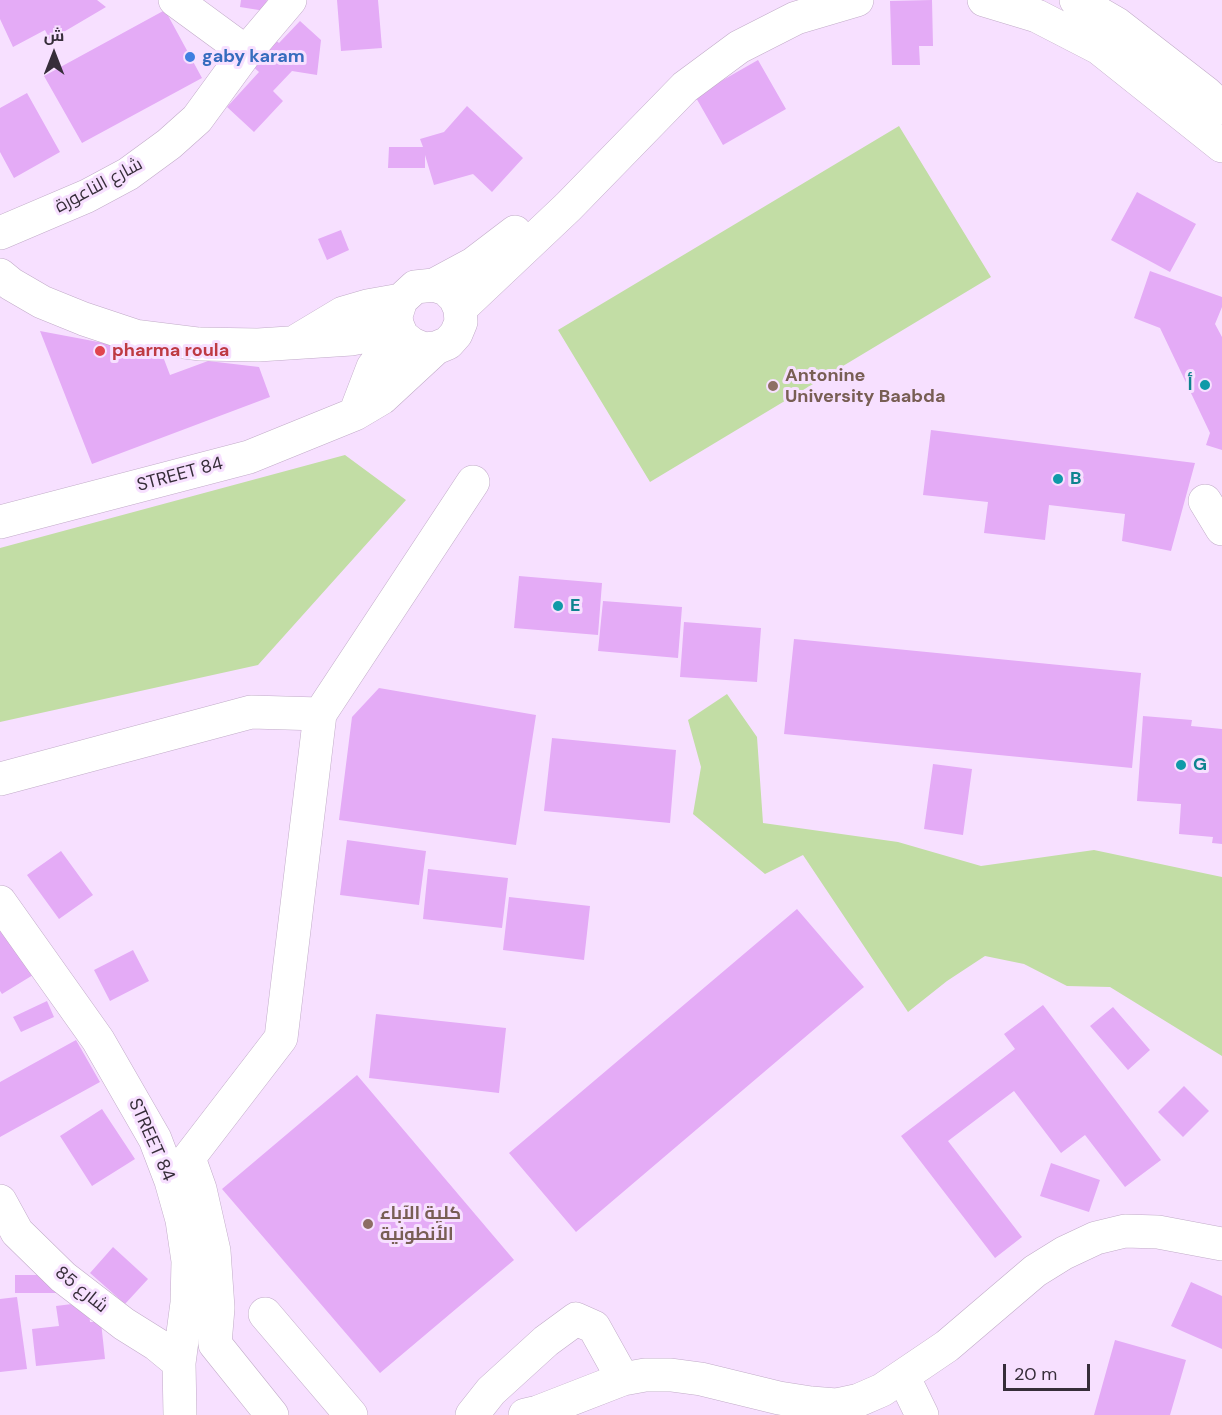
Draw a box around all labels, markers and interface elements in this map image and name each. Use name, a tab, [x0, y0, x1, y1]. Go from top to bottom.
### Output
north arrow	[24, 24, 84, 84]
text: ش	[44, 25, 64, 46]
place label: gaby karam	[202, 46, 305, 68]
marker: gaby karam	[183, 50, 197, 64]
street label: شارع الناعورة	[51, 154, 147, 218]
place label: pharma roula	[112, 340, 229, 362]
marker: pharma roula	[93, 344, 107, 358]
place label: Antonine University Baabda	[785, 365, 945, 407]
place label: أ	[1187, 374, 1193, 396]
marker: أ	[1198, 378, 1212, 392]
marker: Antonine University Baabda	[766, 379, 780, 393]
street label: STREET 84	[135, 453, 225, 497]
place label: B	[1070, 468, 1081, 490]
marker: B	[1051, 472, 1065, 486]
place label: E	[570, 595, 580, 617]
marker: E	[551, 599, 565, 613]
place label: G	[1193, 754, 1207, 776]
marker: G	[1174, 758, 1188, 772]
street label: STREET 84	[123, 1095, 179, 1185]
place label: كلية الآباء الأنطونية	[380, 1203, 461, 1246]
marker: كلية الآباء الأنطونية	[361, 1217, 375, 1231]
street label: شارع 85	[50, 1262, 112, 1318]
scale bar	[1006, 1352, 1093, 1390]
text: 20 m	[1014, 1362, 1057, 1386]

